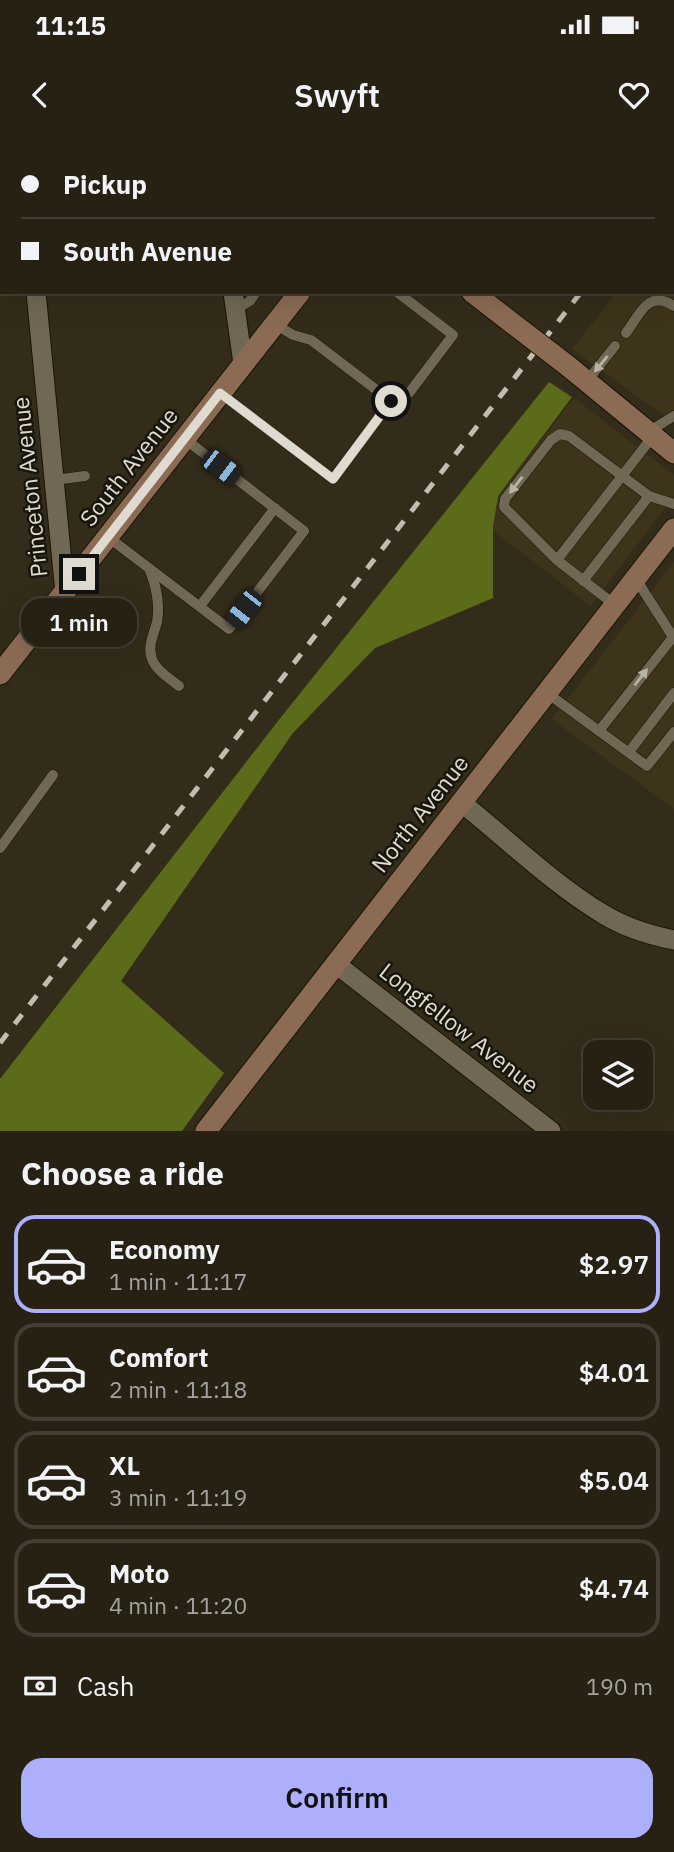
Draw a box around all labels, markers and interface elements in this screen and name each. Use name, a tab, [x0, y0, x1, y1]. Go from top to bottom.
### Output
text: 11:15	[35, 8, 106, 42]
text: Swyft	[294, 74, 380, 116]
icon: back	[21, 76, 59, 114]
icon: heart	[615, 76, 653, 114]
text: Pickup	[63, 167, 147, 201]
text: South Avenue	[63, 234, 232, 268]
one-way arrow	[594, 355, 609, 372]
route start	[375, 385, 407, 417]
street label: Princeton Avenue	[5, 395, 53, 579]
street label: South Avenue	[72, 401, 184, 532]
car	[198, 446, 245, 488]
one-way arrow	[508, 475, 523, 493]
route end	[63, 558, 95, 590]
car	[223, 586, 266, 632]
callout: 1 min	[21, 598, 137, 648]
text: 1 min	[49, 607, 109, 637]
one-way arrow	[634, 669, 649, 687]
street label: North Avenue	[364, 749, 474, 878]
street label: Longfellow Avenue	[374, 956, 545, 1099]
map controls	[583, 1040, 653, 1110]
button: layers	[583, 1040, 653, 1110]
text: Choose a ride	[21, 1152, 224, 1194]
text: Economy	[109, 1232, 220, 1266]
icon: car	[25, 1233, 88, 1296]
text: $2.97	[579, 1247, 649, 1281]
text: 1 min · 11:17	[109, 1266, 247, 1296]
text: Comfort	[109, 1340, 208, 1374]
icon: car	[25, 1341, 88, 1404]
text: $4.01	[579, 1355, 649, 1389]
text: 2 min · 11:18	[109, 1374, 247, 1404]
text: XL	[109, 1448, 140, 1482]
icon: car	[25, 1449, 88, 1512]
text: $5.04	[579, 1463, 649, 1497]
text: 3 min · 11:19	[109, 1482, 247, 1512]
text: Moto	[109, 1556, 169, 1590]
icon: car	[25, 1557, 88, 1620]
text: $4.74	[579, 1571, 649, 1605]
text: 4 min · 11:20	[109, 1590, 247, 1620]
icon: cash	[21, 1667, 59, 1705]
text: Cash	[77, 1669, 134, 1703]
text: 190 m	[586, 1671, 653, 1701]
button: Confirm	[21, 1758, 653, 1838]

